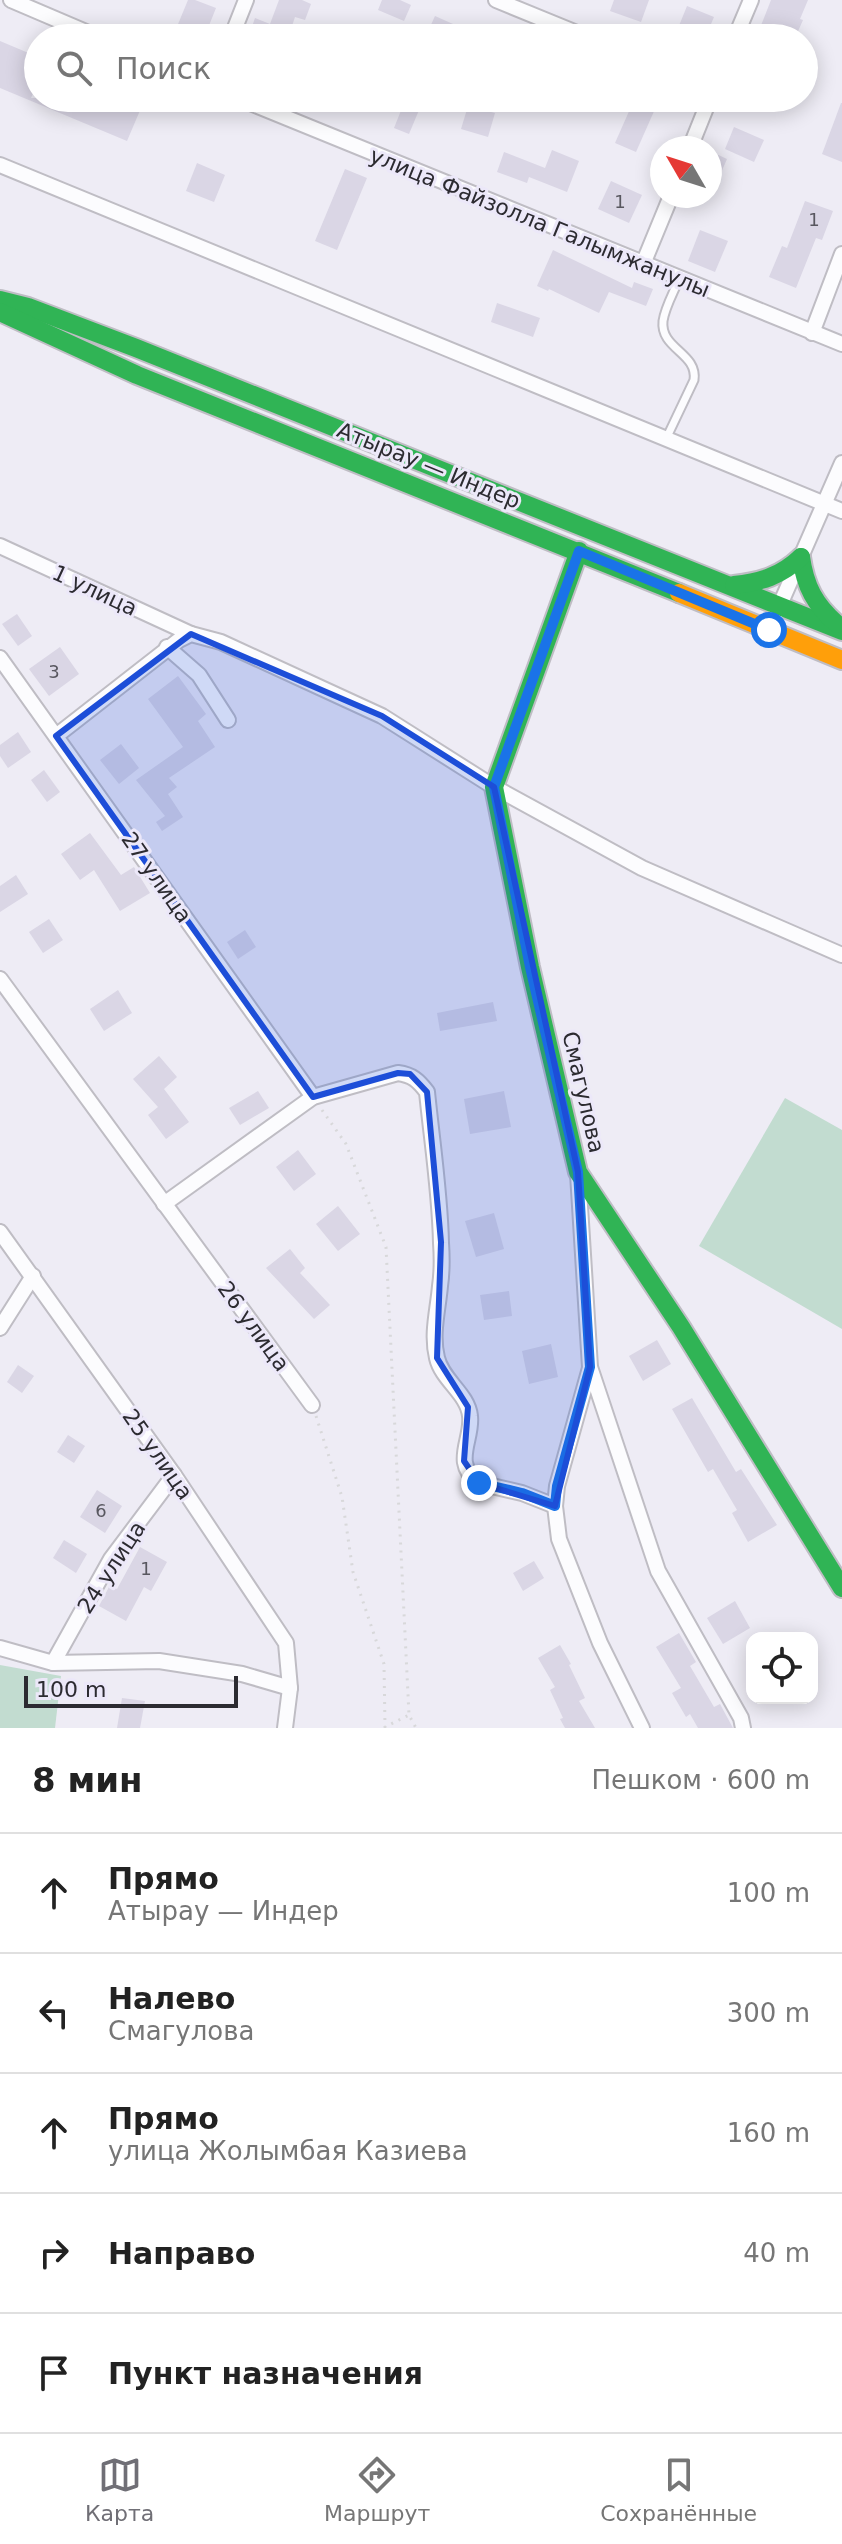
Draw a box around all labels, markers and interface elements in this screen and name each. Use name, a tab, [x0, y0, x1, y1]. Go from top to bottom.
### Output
search box	[24, 24, 818, 112]
icon: search	[52, 46, 96, 90]
text: Поиск	[116, 51, 211, 86]
north arrow	[650, 136, 722, 208]
street label: улица Файзолла Галымжанулы	[366, 143, 713, 302]
house number: 1	[614, 191, 626, 212]
house number: 1	[808, 209, 820, 230]
street label: Атырау — Индер	[334, 417, 524, 514]
street label: 1 улица	[48, 560, 141, 621]
route start	[751, 612, 787, 648]
house number: 3	[48, 661, 60, 682]
street label: 27 улица	[116, 827, 197, 927]
street label: Смагулова	[557, 1029, 610, 1155]
street label: 26 улица	[213, 1277, 295, 1376]
street label: 25 улица	[117, 1404, 198, 1504]
route end	[461, 1465, 497, 1501]
house number: 6	[95, 1500, 107, 1521]
street label: 24 улица	[72, 1517, 150, 1618]
house number: 1	[140, 1558, 152, 1579]
map controls	[746, 1632, 818, 1704]
button: locate	[746, 1632, 818, 1704]
scale bar	[24, 1672, 238, 1708]
text: 100 m	[36, 1677, 106, 1702]
text: 8 мин	[32, 1760, 143, 1800]
text: Пешком · 600 m	[591, 1765, 810, 1795]
text: Прямо	[108, 1861, 219, 1896]
icon: ahead	[32, 1871, 76, 1915]
text: 100 m	[727, 1878, 810, 1908]
text: Атырау — Индер	[108, 1896, 339, 1926]
text: Налево	[108, 1981, 235, 2016]
icon: left	[32, 1991, 76, 2035]
text: 300 m	[727, 1998, 810, 2028]
text: Смагулова	[108, 2016, 255, 2046]
text: Прямо	[108, 2101, 219, 2136]
icon: ahead	[32, 2111, 76, 2155]
text: 160 m	[727, 2118, 810, 2148]
text: улица Жолымбая Казиева	[108, 2136, 468, 2166]
icon: right	[32, 2231, 76, 2275]
text: Направо	[108, 2236, 255, 2271]
text: 40 m	[743, 2238, 810, 2268]
icon: arrive	[32, 2351, 76, 2395]
text: Пункт назначения	[108, 2356, 423, 2391]
tab: Карта	[85, 2453, 154, 2526]
tab: Маршрут	[324, 2453, 430, 2526]
tab: Сохранённые	[600, 2453, 757, 2526]

